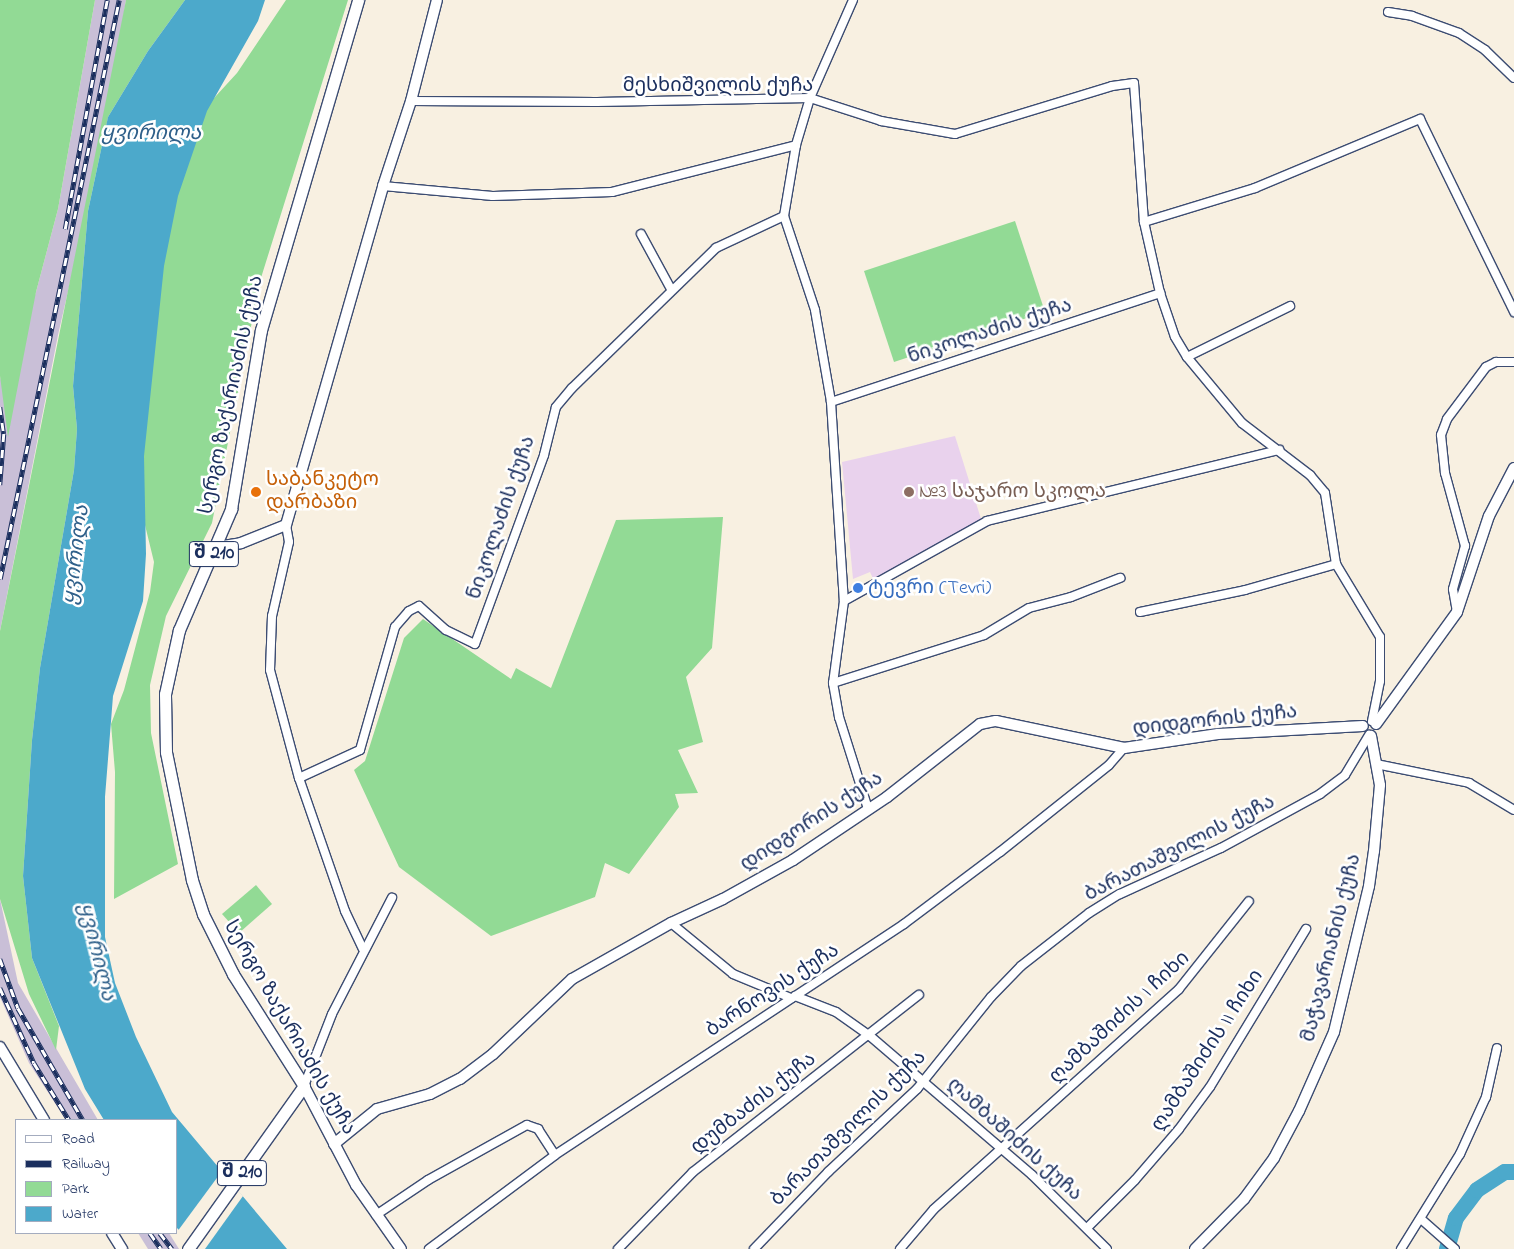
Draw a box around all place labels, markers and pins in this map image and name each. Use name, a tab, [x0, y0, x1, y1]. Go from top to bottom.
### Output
place label: საბანკეტო დარბაზი	[266, 469, 379, 516]
place label: №3 საჯარო სკოლა	[919, 480, 1106, 504]
marker: საბანკეტო დარბაზი	[250, 486, 262, 498]
marker: №3 საჯარო სკოლა	[903, 486, 915, 498]
place label: ტევრი (Tevri)	[868, 576, 991, 600]
marker: ტევრი (Tevri)	[852, 582, 864, 594]

